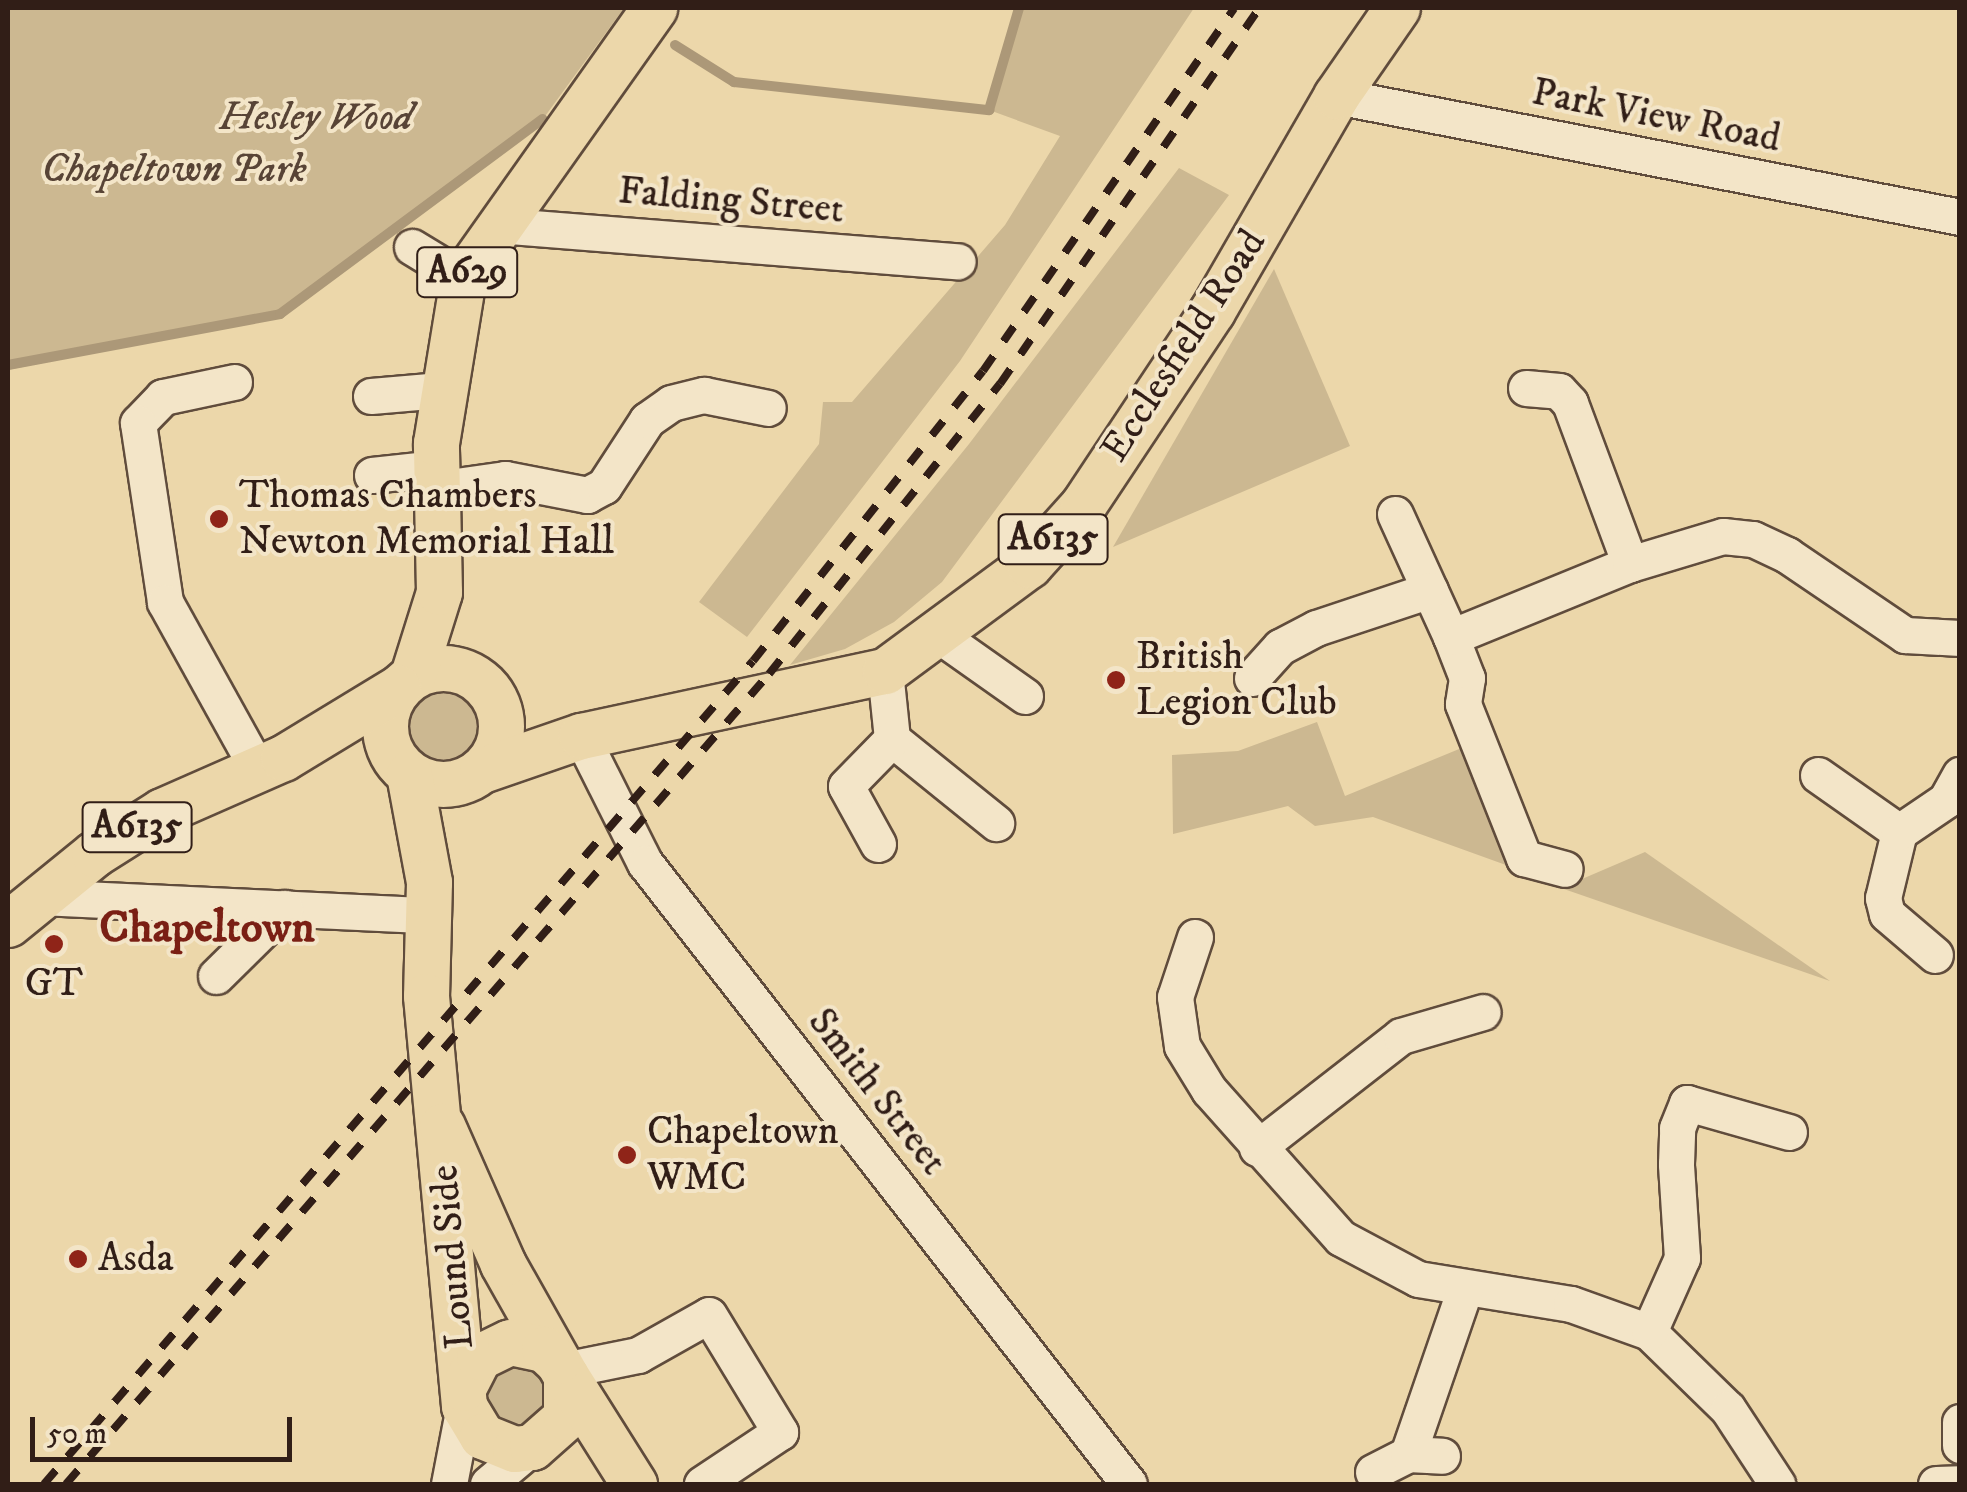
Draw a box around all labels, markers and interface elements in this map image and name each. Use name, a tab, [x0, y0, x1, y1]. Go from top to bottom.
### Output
street label: Park View Road	[1528, 68, 1784, 164]
park label: Hesley Wood	[219, 94, 413, 142]
park label: Chapeltown Park	[41, 146, 307, 194]
street label: Falding Street	[616, 167, 846, 235]
street label: Ecclesfield Road	[1091, 221, 1277, 471]
road number: A629	[414, 239, 520, 305]
place label: Thomas Chambers Newton Memorial Hall	[239, 472, 614, 566]
road number: A6135	[996, 506, 1110, 572]
marker: Thomas Chambers Newton Memorial Hall	[208, 508, 230, 530]
place label: British Legion Club	[1136, 633, 1337, 727]
marker: British Legion Club	[1105, 669, 1127, 691]
road number: A6135	[80, 794, 194, 860]
district label: Chapeltown	[99, 902, 315, 956]
marker: GT	[43, 933, 65, 955]
place label: GT	[25, 960, 83, 1008]
street label: Smith Street	[797, 999, 957, 1185]
place label: Chapeltown WMC	[647, 1108, 839, 1202]
marker: Chapeltown WMC	[616, 1144, 638, 1166]
street label: Lound Side	[421, 1163, 485, 1351]
place label: Asda	[98, 1235, 174, 1283]
marker: Asda	[67, 1248, 89, 1270]
scale bar	[35, 1397, 298, 1459]
text: 50 m	[47, 1416, 107, 1453]

